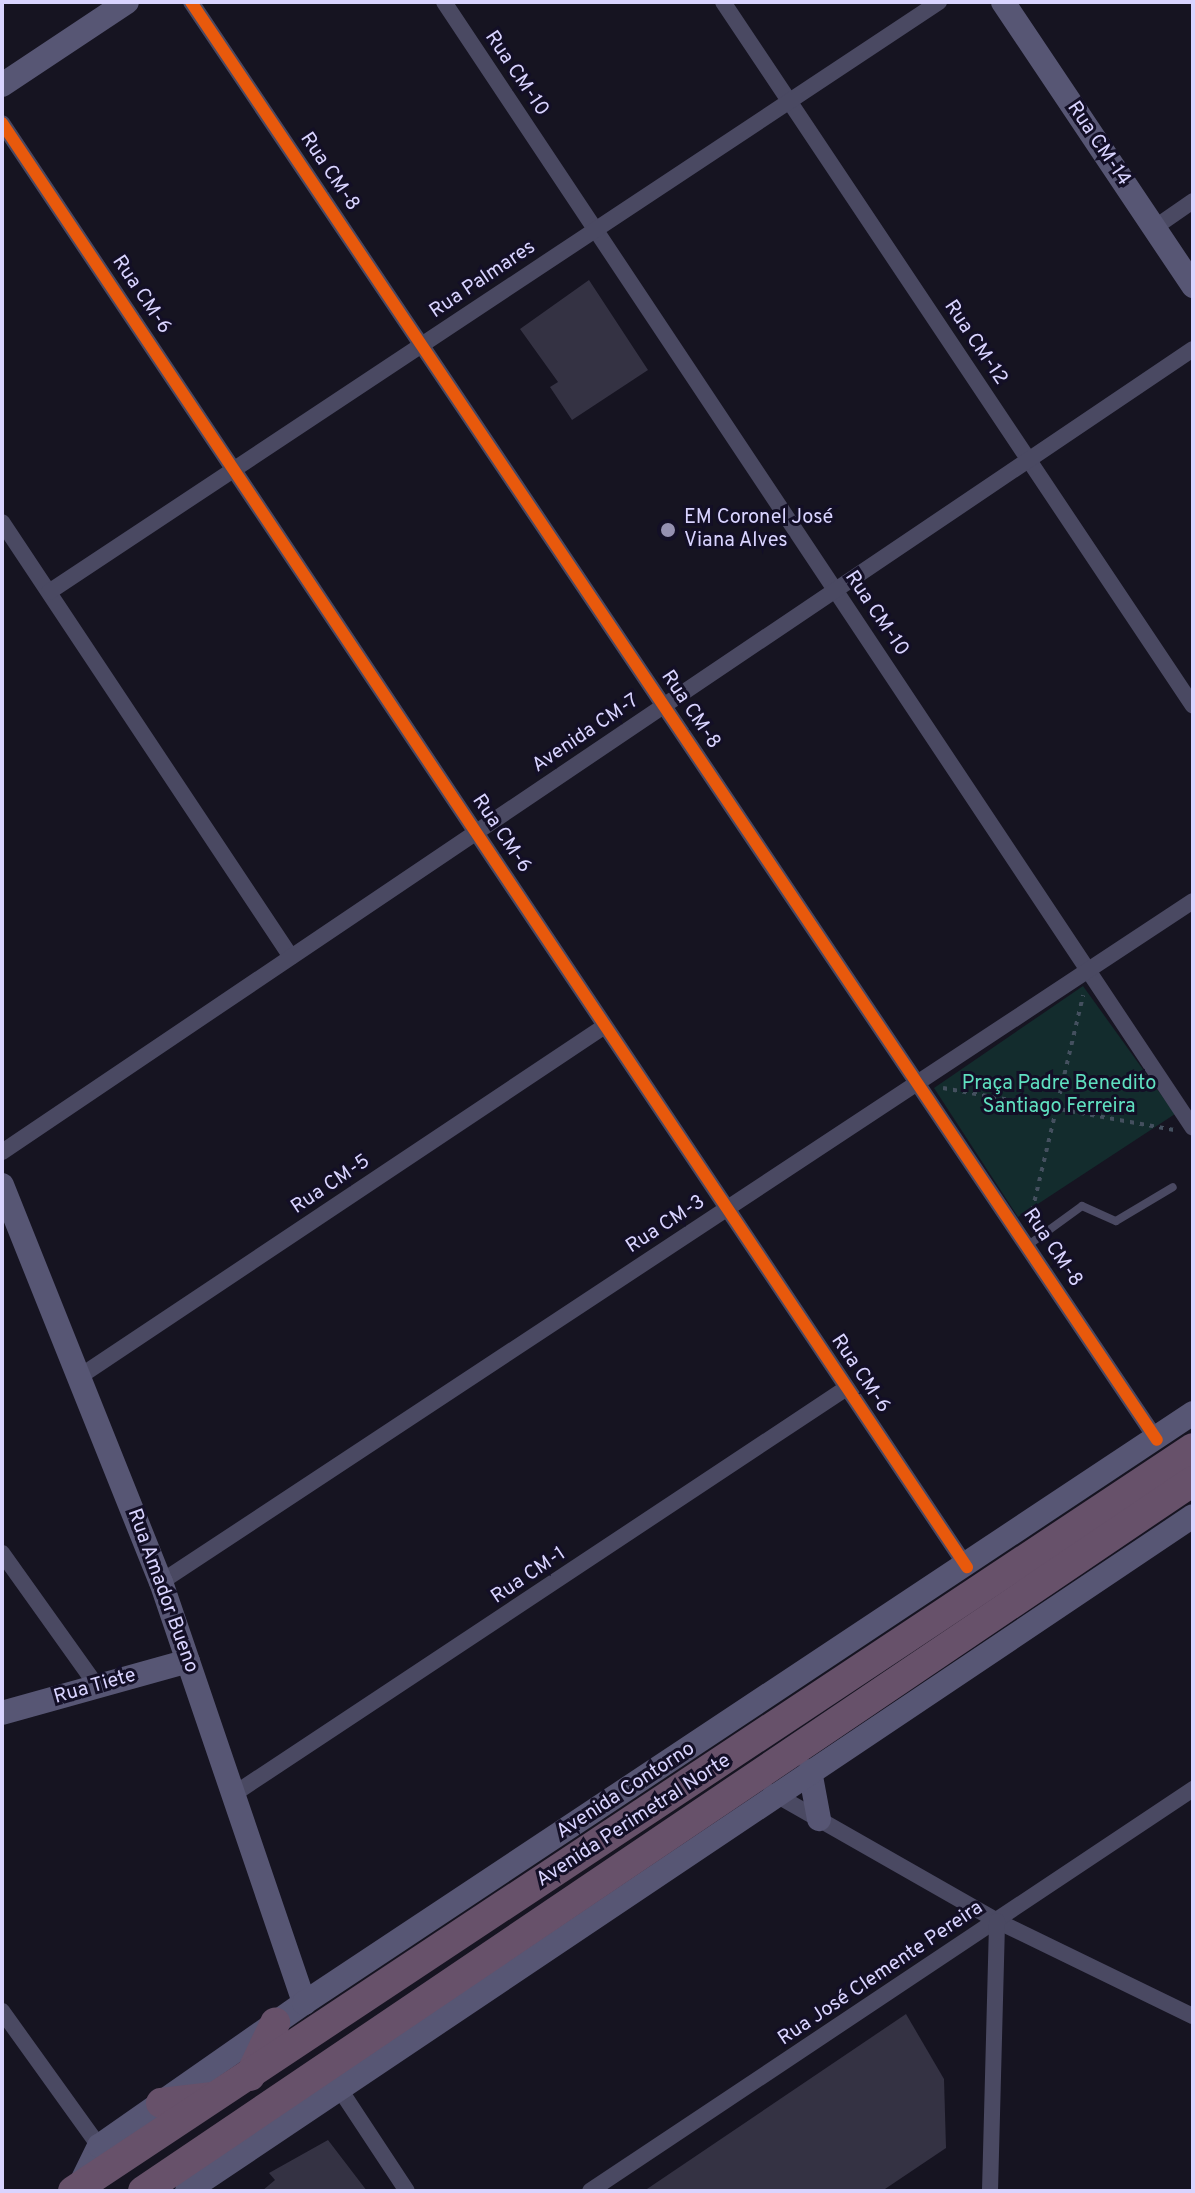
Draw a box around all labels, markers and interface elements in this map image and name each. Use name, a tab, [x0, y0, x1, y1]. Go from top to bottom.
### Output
street label: Rua CM-10	[479, 27, 553, 121]
street label: Rua CM-14	[1061, 97, 1135, 191]
street label: Rua CM-8	[294, 128, 364, 216]
street label: Rua Palmares	[425, 236, 541, 324]
street label: Rua CM-6	[106, 251, 176, 339]
street label: Rua CM-12	[938, 296, 1012, 390]
place label: EM Coronel José Viana Alves	[684, 506, 833, 553]
marker: EM Coronel José Viana Alves	[659, 521, 677, 539]
street label: Rua CM-10	[839, 567, 913, 661]
street label: Rua CM-8	[655, 666, 725, 754]
street label: Avenida CM-7	[528, 689, 644, 779]
street label: Rua CM-6	[466, 790, 536, 878]
park label: Praça Padre Benedito Santiago Ferreira	[962, 1073, 1156, 1120]
street label: Rua CM-5	[287, 1150, 375, 1220]
street label: Rua CM-3	[622, 1191, 710, 1259]
street label: Rua CM-8	[1017, 1204, 1087, 1292]
street label: Rua CM-6	[825, 1330, 895, 1418]
street label: Rua Amador Bueno	[121, 1505, 203, 1677]
street label: Rua CM-1	[487, 1542, 571, 1610]
street label: Rua Tiete	[51, 1664, 139, 1710]
street label: Avenida Contorno	[552, 1737, 700, 1845]
street label: Avenida Perimetral Norte	[532, 1749, 736, 1893]
street label: Rua José Clemente Pereira	[774, 1896, 988, 2052]

